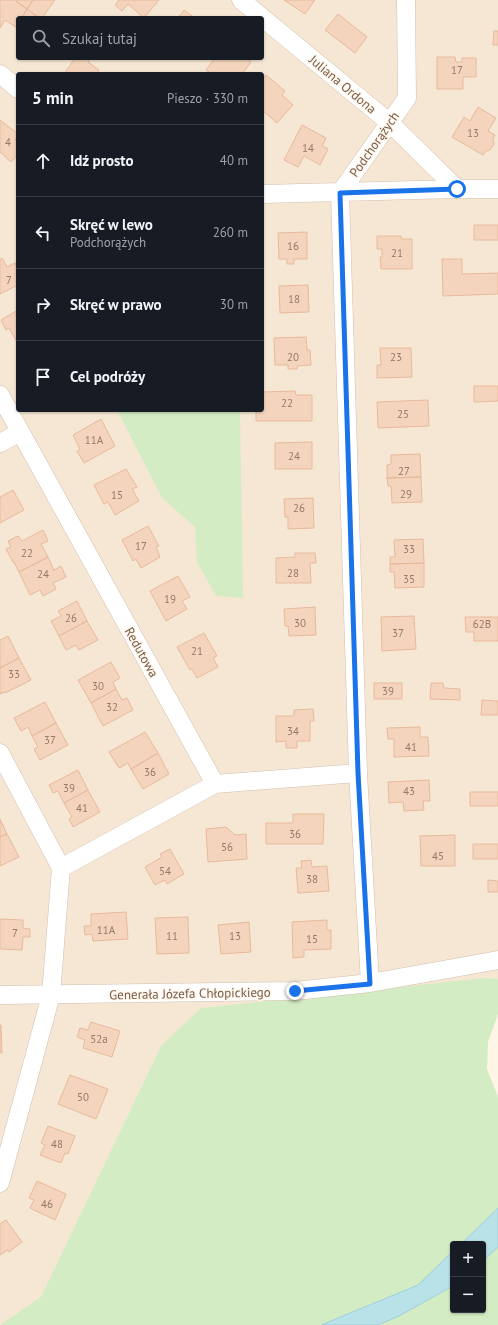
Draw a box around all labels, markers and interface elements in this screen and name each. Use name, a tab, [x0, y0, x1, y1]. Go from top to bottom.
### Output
search box	[16, 16, 264, 60]
icon: search	[30, 27, 52, 49]
text: Szukaj tutaj	[62, 29, 137, 48]
street label: Juliana Ordona	[305, 51, 380, 117]
house number: 17	[451, 63, 463, 77]
text: 5 min	[32, 87, 73, 109]
text: Pieszo · 330 m	[167, 90, 248, 107]
street label: Podchorążych	[346, 108, 403, 180]
house number: 13	[467, 126, 479, 140]
house number: 4	[5, 135, 11, 149]
house number: 14	[302, 141, 314, 155]
icon: ahead	[32, 150, 54, 172]
text: Idź prosto	[70, 151, 134, 170]
text: 40 m	[220, 152, 248, 169]
route start	[448, 180, 466, 198]
text: Skręć w lewo	[70, 215, 153, 234]
icon: left	[32, 222, 54, 244]
text: 260 m	[213, 224, 248, 241]
text: Podchorążych	[70, 234, 146, 251]
house number: 16	[287, 239, 299, 253]
house number: 21	[391, 246, 403, 260]
house number: 7	[6, 273, 12, 287]
house number: 18	[288, 292, 300, 306]
icon: right	[32, 294, 54, 316]
text: Skręć w prawo	[70, 295, 162, 314]
text: 30 m	[220, 296, 248, 313]
house number: 20	[287, 350, 299, 364]
house number: 23	[390, 350, 402, 364]
icon: arrive	[32, 366, 54, 388]
text: Cel podróży	[70, 367, 145, 386]
house number: 22	[281, 396, 293, 410]
house number: 25	[397, 407, 409, 421]
house number: 11A	[85, 433, 104, 447]
house number: 24	[288, 449, 300, 463]
house number: 27	[398, 464, 410, 478]
house number: 29	[400, 487, 412, 501]
house number: 15	[111, 488, 123, 502]
house number: 26	[293, 501, 305, 515]
house number: 17	[135, 539, 147, 553]
house number: 33	[403, 542, 415, 556]
house number: 22	[21, 546, 33, 560]
house number: 28	[287, 566, 299, 580]
house number: 24	[37, 567, 49, 581]
house number: 35	[403, 572, 415, 586]
house number: 19	[164, 592, 176, 606]
house number: 26	[65, 611, 77, 625]
house number: 30	[294, 616, 306, 630]
house number: 62B	[473, 617, 491, 631]
street label: Redutowa	[121, 624, 162, 680]
house number: 37	[392, 626, 404, 640]
house number: 21	[191, 644, 203, 658]
house number: 33	[8, 667, 20, 681]
house number: 30	[92, 679, 104, 693]
house number: 39	[382, 684, 394, 698]
house number: 32	[106, 700, 118, 714]
house number: 34	[287, 724, 299, 738]
house number: 37	[44, 733, 56, 747]
house number: 41	[405, 740, 417, 754]
house number: 36	[144, 765, 156, 779]
house number: 39	[63, 781, 75, 795]
house number: 43	[403, 784, 415, 798]
house number: 41	[76, 801, 88, 815]
house number: 36	[289, 827, 301, 841]
house number: 56	[221, 840, 233, 854]
house number: 45	[432, 849, 444, 863]
house number: 54	[159, 864, 171, 878]
house number: 38	[306, 872, 318, 886]
house number: 11A	[97, 923, 116, 937]
house number: 7	[12, 926, 18, 940]
house number: 11	[166, 929, 178, 943]
house number: 13	[229, 929, 241, 943]
house number: 15	[306, 932, 318, 946]
route end	[286, 982, 304, 1000]
street label: Generała Józefa Chłopickiego	[109, 984, 271, 1003]
house number: 52a	[90, 1032, 108, 1046]
house number: 50	[77, 1090, 89, 1104]
house number: 48	[51, 1137, 63, 1151]
house number: 46	[41, 1197, 53, 1211]
map controls	[450, 1241, 486, 1313]
button: +	[450, 1241, 486, 1277]
button: −	[450, 1277, 486, 1313]

